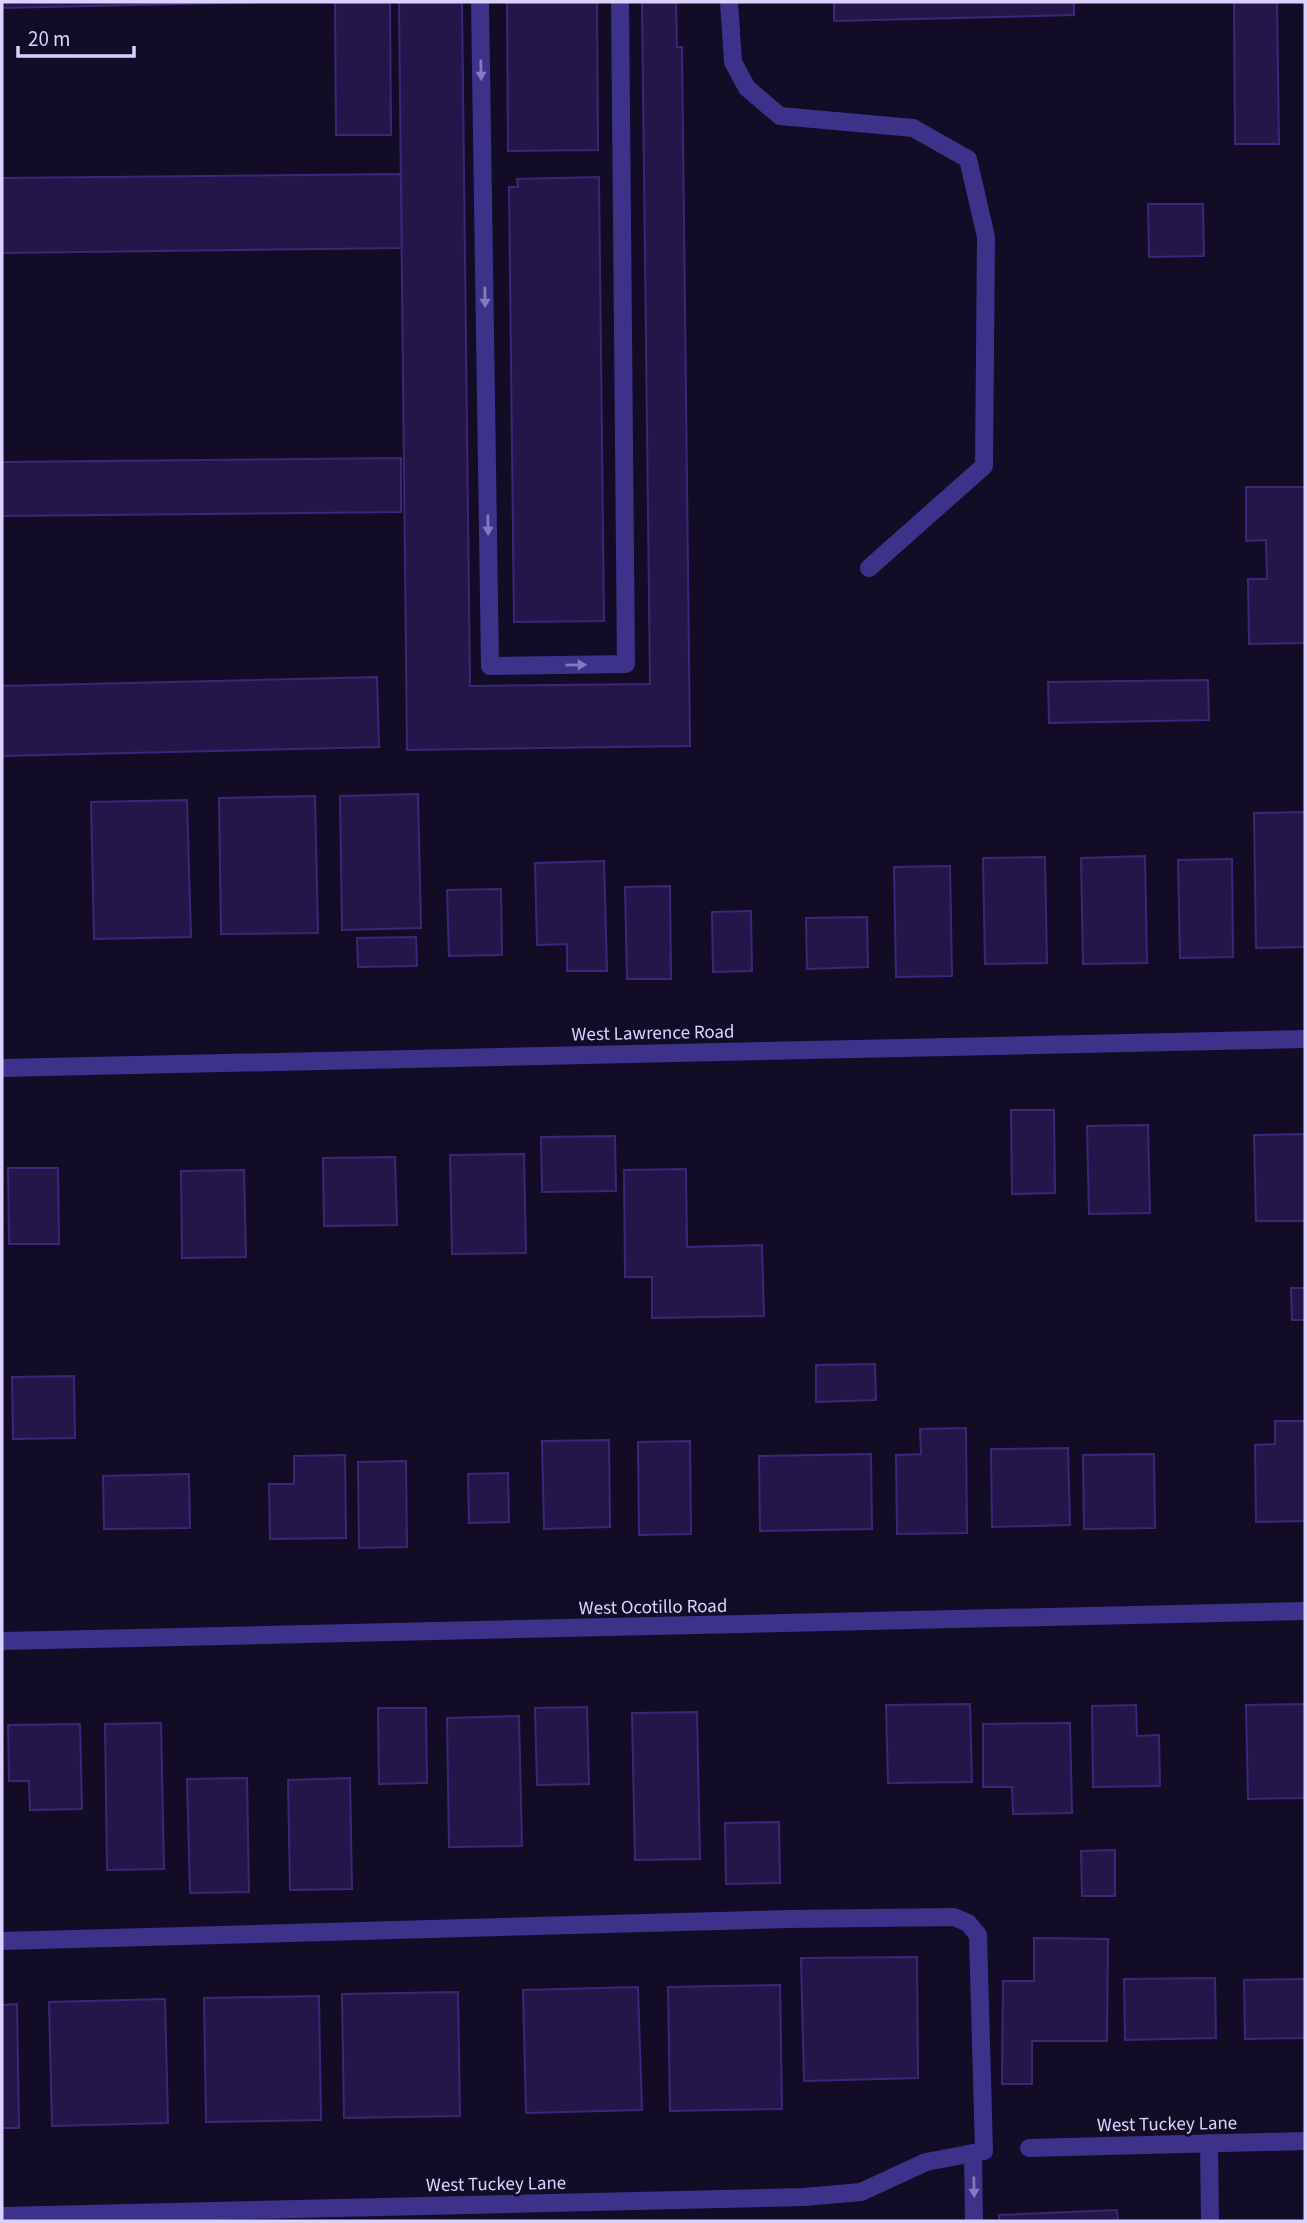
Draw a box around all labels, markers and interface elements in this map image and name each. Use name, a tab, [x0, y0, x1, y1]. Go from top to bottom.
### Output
scale bar	[18, 14, 133, 58]
text: 20 m	[28, 24, 70, 54]
one-way arrow	[476, 59, 487, 81]
one-way arrow	[479, 287, 490, 309]
one-way arrow	[482, 514, 494, 536]
one-way arrow	[566, 659, 588, 671]
street label: West Lawrence Road	[571, 1019, 735, 1048]
street label: West Ocotillo Road	[578, 1593, 728, 1622]
street label: West Tuckey Lane	[1097, 2110, 1237, 2139]
street label: West Tuckey Lane	[426, 2170, 566, 2199]
one-way arrow	[968, 2176, 980, 2198]

